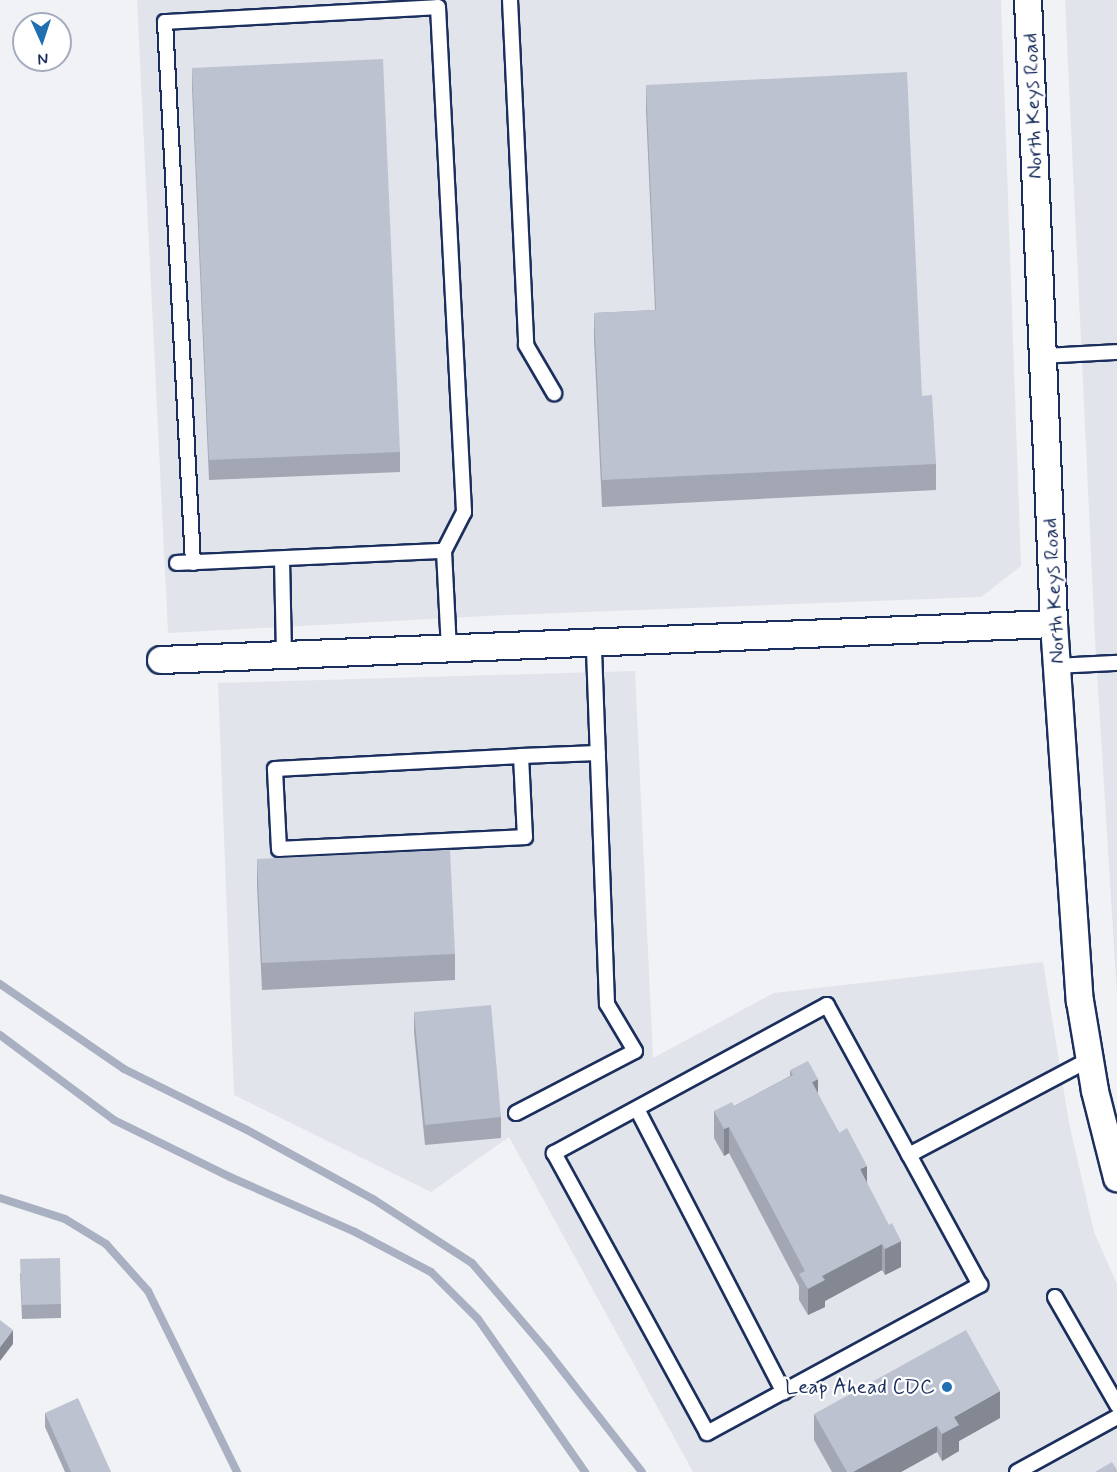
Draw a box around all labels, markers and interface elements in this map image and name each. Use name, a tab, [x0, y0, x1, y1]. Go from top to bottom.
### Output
north arrow	[12, 12, 72, 72]
street label: North Keys Road	[1018, 32, 1048, 180]
text: N	[37, 48, 49, 69]
street label: North Keys Road	[1038, 517, 1070, 665]
place label: Leap Ahead CDC	[782, 1374, 935, 1400]
marker: Leap Ahead CDC	[940, 1380, 954, 1394]

